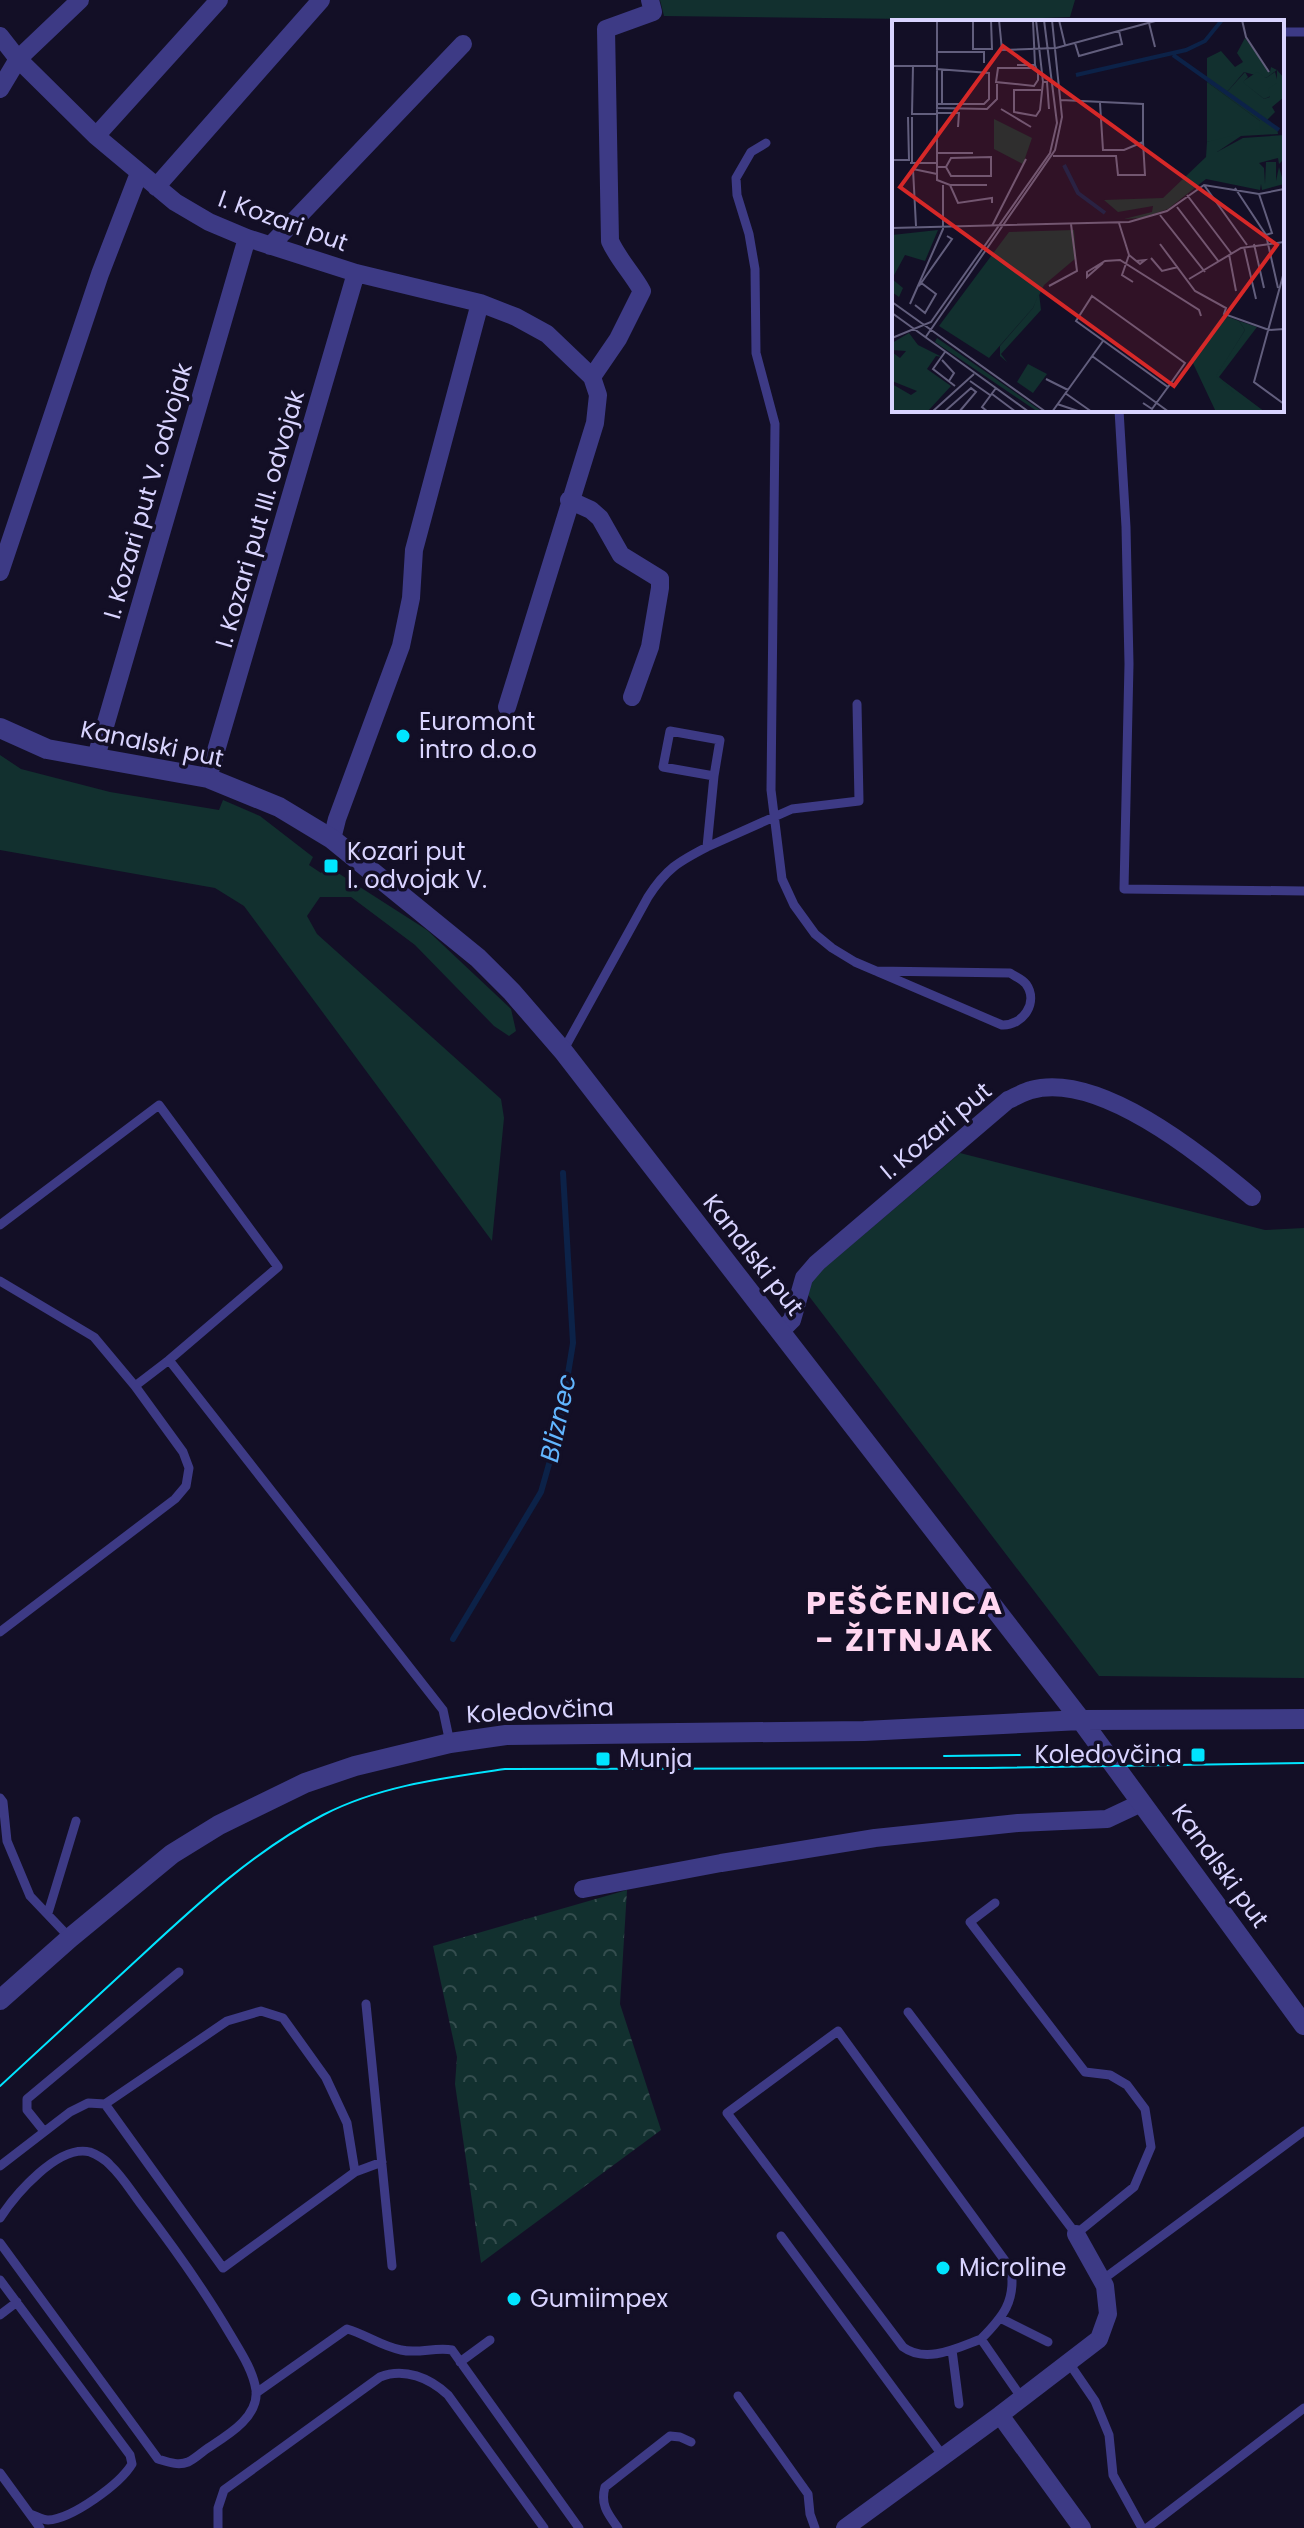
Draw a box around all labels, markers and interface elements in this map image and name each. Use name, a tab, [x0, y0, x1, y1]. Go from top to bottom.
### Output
inset map	[892, 20, 1284, 412]
street label: I. Kozari put	[214, 182, 353, 259]
street label: I. Kozari put V. odvojak	[95, 358, 200, 623]
street label: I. Kozari put III. odvojak	[207, 386, 312, 651]
place label: Euromont intro d.o.o	[419, 705, 537, 766]
street label: Kanalski put	[77, 712, 227, 775]
marker: Euromont intro d.o.o	[394, 727, 412, 745]
place label: Kozari put I. odvojak V.	[347, 835, 487, 896]
marker: Kozari put I. odvojak V.	[322, 857, 340, 875]
street label: I. Kozari put	[873, 1074, 998, 1187]
street label: Kanalski put	[696, 1187, 811, 1322]
water label: Bliznec	[531, 1370, 585, 1465]
district label: PEŠČENICA - ŽITNJAK	[806, 1580, 1004, 1662]
street label: Koledovčina	[465, 1690, 615, 1731]
place label: Koledovčina	[1034, 1738, 1182, 1771]
place label: Munja	[619, 1742, 693, 1775]
marker: Koledovčina	[1189, 1746, 1207, 1764]
marker: Munja	[594, 1750, 612, 1768]
street label: Kanalski put	[1164, 1797, 1277, 1934]
place label: Microline	[959, 2251, 1067, 2284]
marker: Microline	[934, 2259, 952, 2277]
place label: Gumiimpex	[530, 2282, 668, 2315]
marker: Gumiimpex	[505, 2290, 523, 2308]

